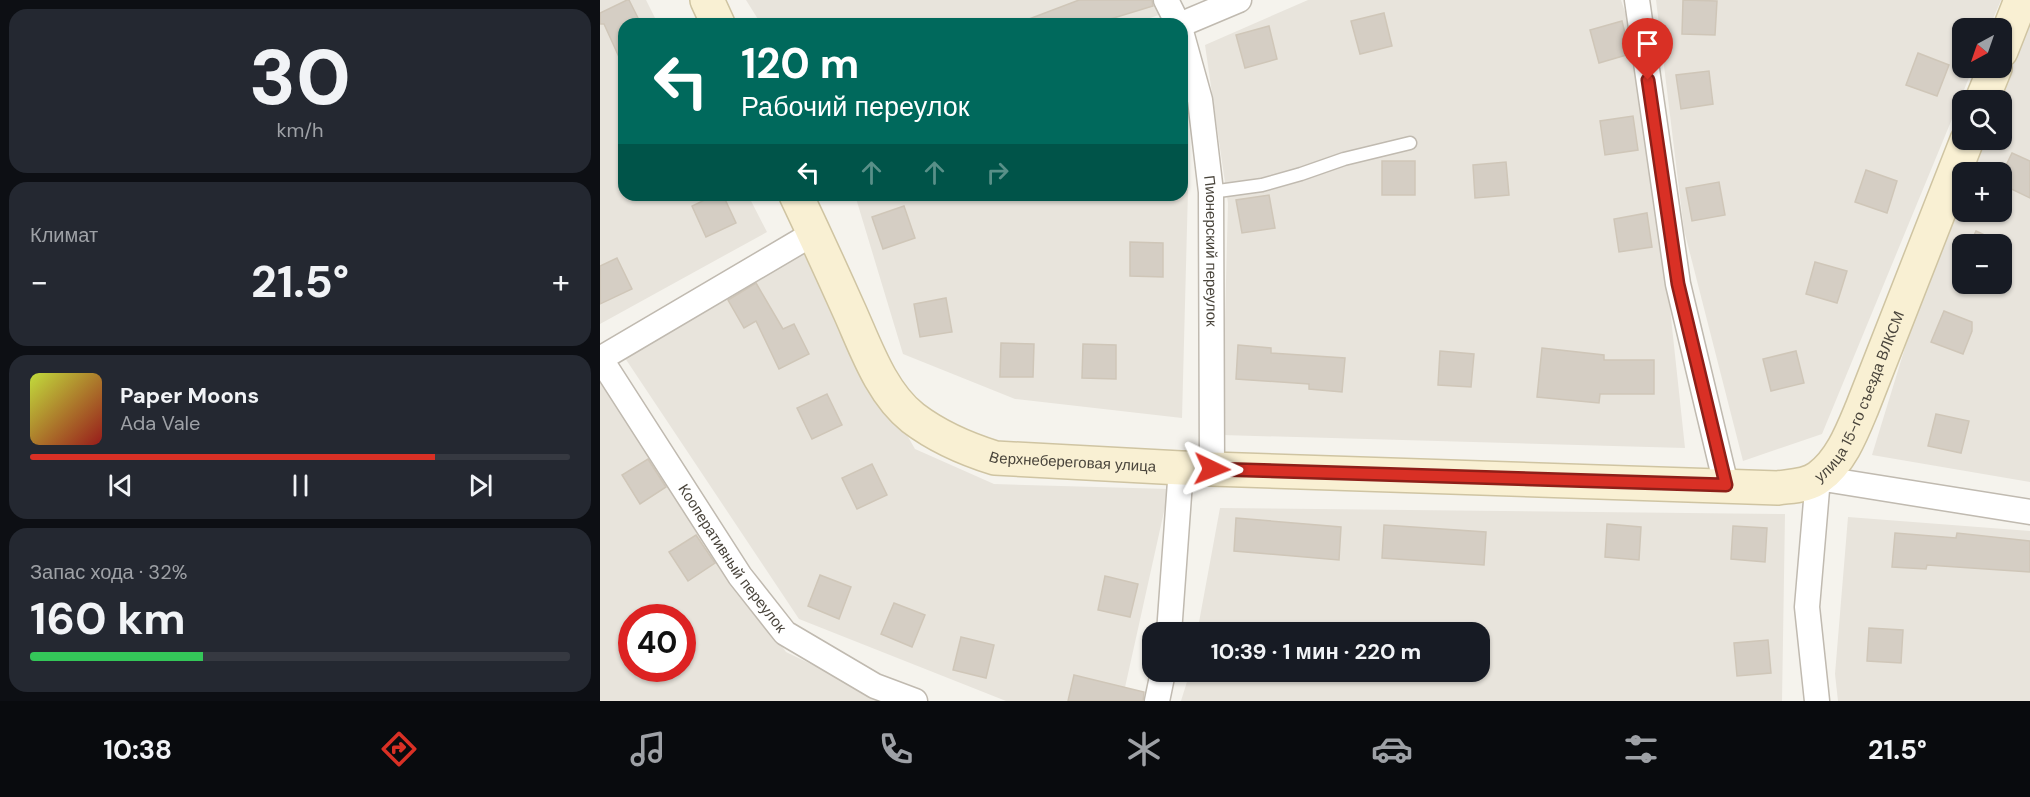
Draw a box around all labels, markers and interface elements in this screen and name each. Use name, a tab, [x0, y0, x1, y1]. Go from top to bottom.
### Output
pin	[1622, 18, 1673, 80]
north arrow	[1952, 18, 2012, 78]
map controls	[1952, 18, 2012, 294]
text: 30	[249, 27, 351, 128]
icon: arrive	[1631, 27, 1664, 60]
text: 120 m	[741, 36, 859, 91]
icon: left	[642, 42, 720, 120]
text: Рабочий переулок	[741, 89, 970, 124]
button: search	[1952, 90, 2012, 150]
text: km/h	[276, 117, 324, 143]
icon: left	[792, 156, 825, 189]
icon: ahead	[855, 156, 888, 189]
icon: ahead	[918, 156, 951, 189]
icon: right	[981, 156, 1014, 189]
button: +	[1952, 162, 2012, 222]
street label: Пионерский переулок	[1199, 174, 1221, 327]
text: Климат	[30, 222, 98, 248]
button: −	[1952, 234, 2012, 294]
text: 21.5°	[251, 252, 349, 311]
text: −	[30, 260, 48, 303]
text: +	[552, 260, 570, 303]
street label: улица 15-го съезда ВЛКСМ	[1811, 308, 1909, 487]
text: Paper Moons	[120, 381, 259, 410]
text: Ada Vale	[120, 410, 200, 436]
position arrow	[1180, 437, 1244, 501]
street label: Верхнебереговая улица	[987, 447, 1157, 477]
icon: previous	[104, 469, 137, 502]
icon: pause	[284, 469, 317, 502]
icon: next	[464, 469, 497, 502]
street label: Кооперативный переулок	[673, 480, 791, 637]
text: Запас хода · 32%	[30, 559, 187, 585]
text: 160 km	[30, 589, 186, 648]
speed limit sign: 40	[618, 604, 696, 682]
text: 10:39 · 1 мин · 220 m	[1211, 637, 1421, 666]
icon: directions	[378, 728, 420, 770]
icon: music	[627, 728, 669, 770]
icon: phone	[875, 728, 917, 770]
icon: climate	[1123, 728, 1165, 770]
icon: car	[1371, 728, 1413, 770]
icon: filters	[1620, 728, 1662, 770]
text: 10:38	[103, 732, 172, 767]
text: 21.5°	[1868, 732, 1927, 767]

